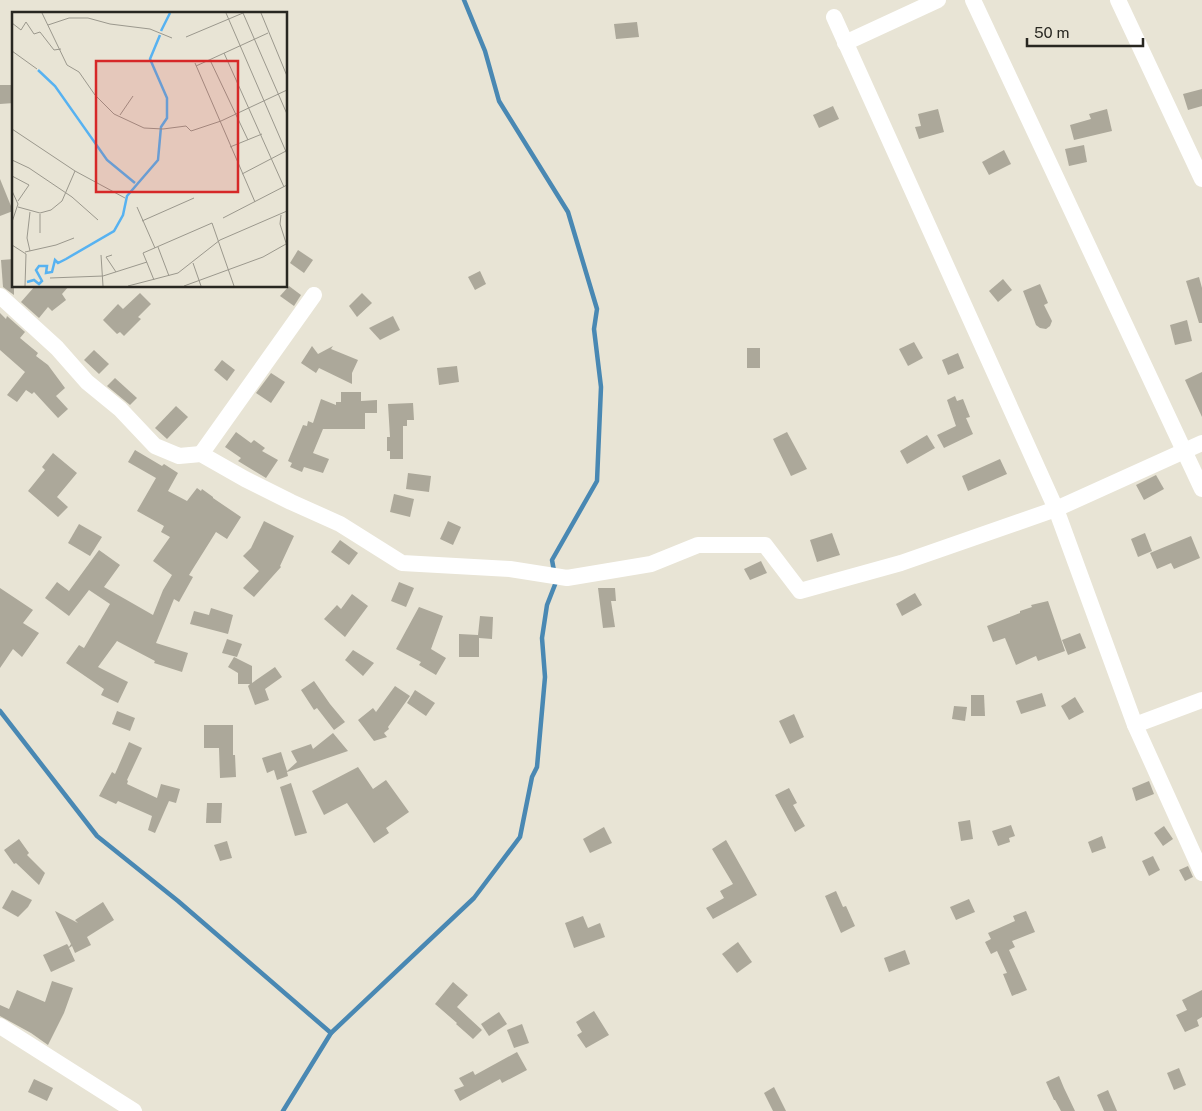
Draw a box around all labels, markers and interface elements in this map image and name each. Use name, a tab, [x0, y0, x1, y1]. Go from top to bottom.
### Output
inset map	[12, 12, 288, 288]
scale bar	[1027, 15, 1143, 47]
text: 50 m	[1034, 24, 1069, 41]

